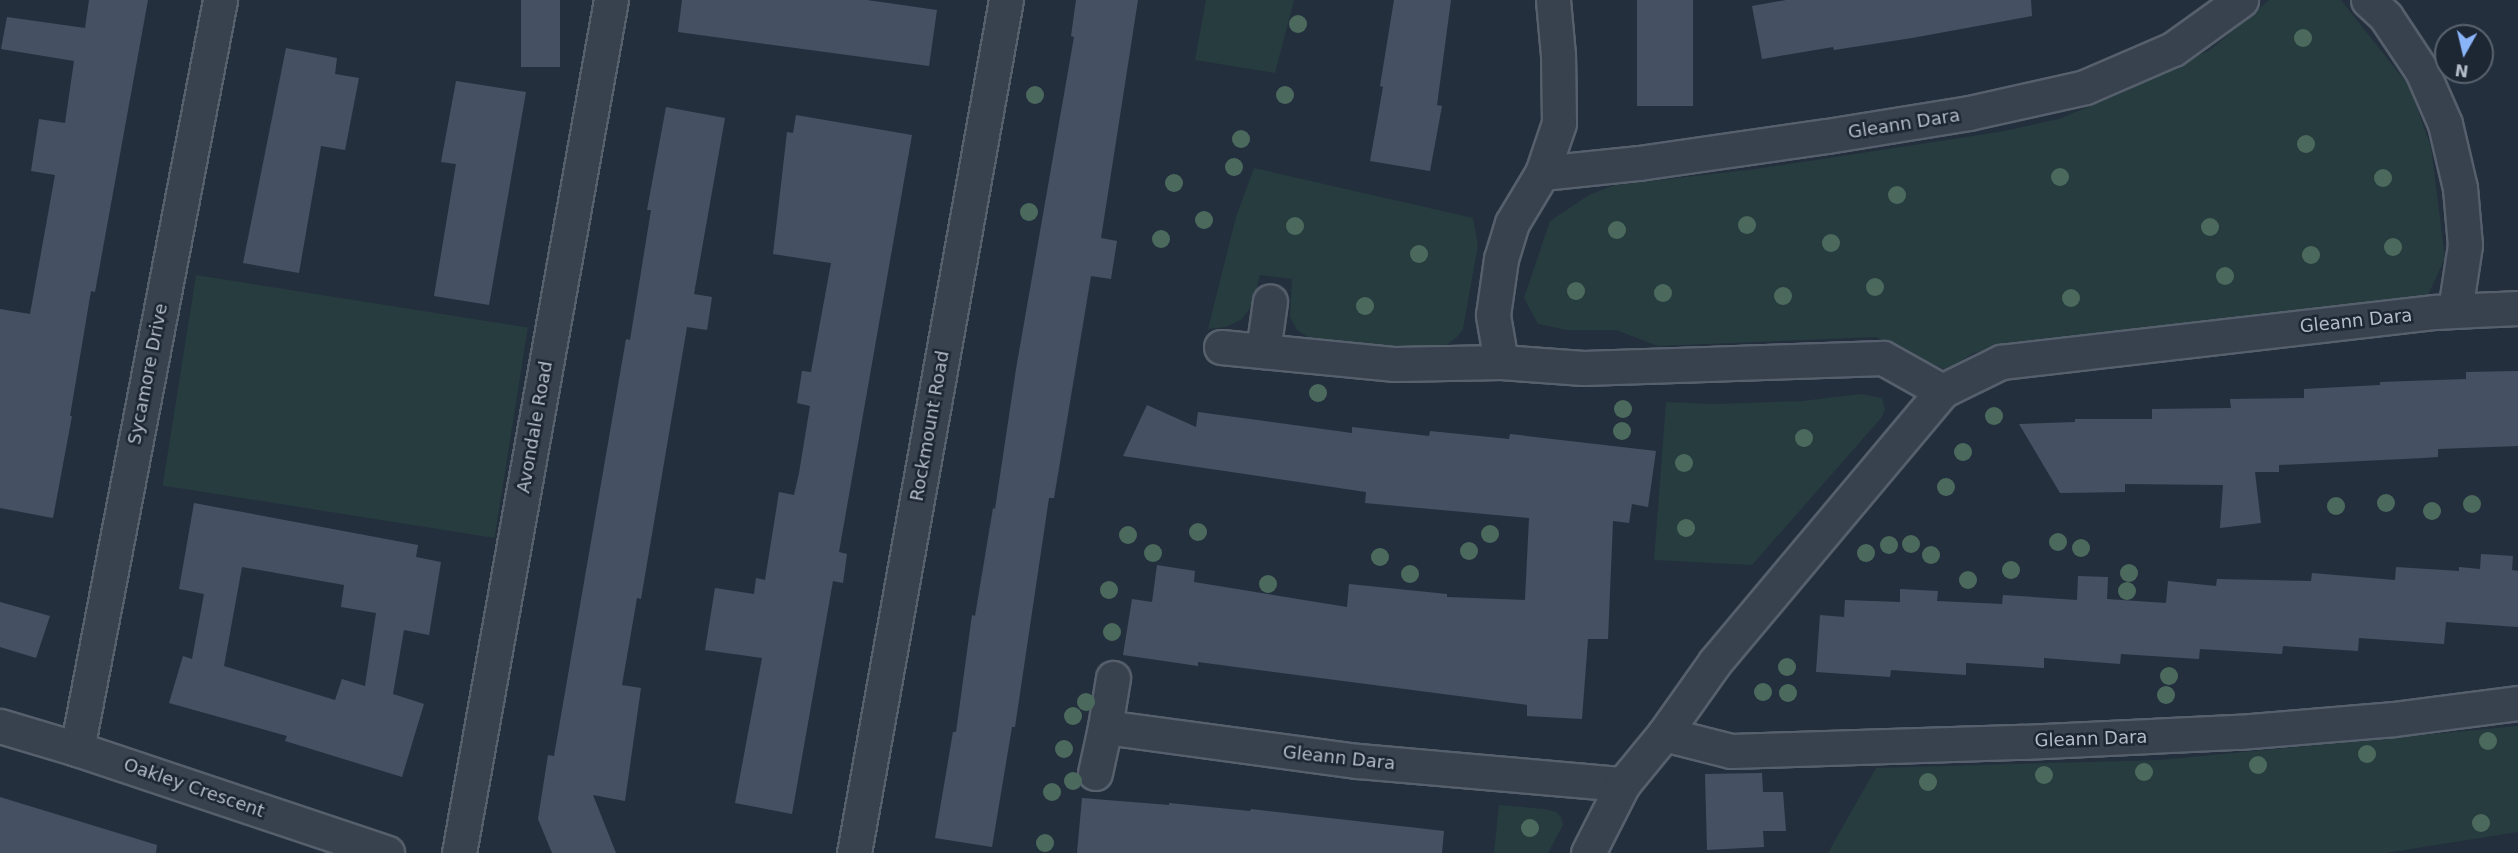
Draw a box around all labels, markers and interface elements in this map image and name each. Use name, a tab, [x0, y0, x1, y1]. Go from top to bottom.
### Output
north arrow	[2434, 24, 2494, 84]
text: N	[2454, 60, 2470, 81]
street label: Gleann Dara	[1847, 105, 1961, 143]
street label: Sycamore Drive	[124, 302, 172, 446]
street label: Gleann Dara	[2299, 304, 2413, 338]
street label: Rockmount Road	[906, 349, 954, 503]
street label: Avondale Road	[513, 359, 557, 495]
street label: Gleann Dara	[2034, 726, 2148, 752]
street label: Gleann Dara	[1282, 741, 1396, 775]
street label: Oakley Crescent	[121, 754, 267, 822]

